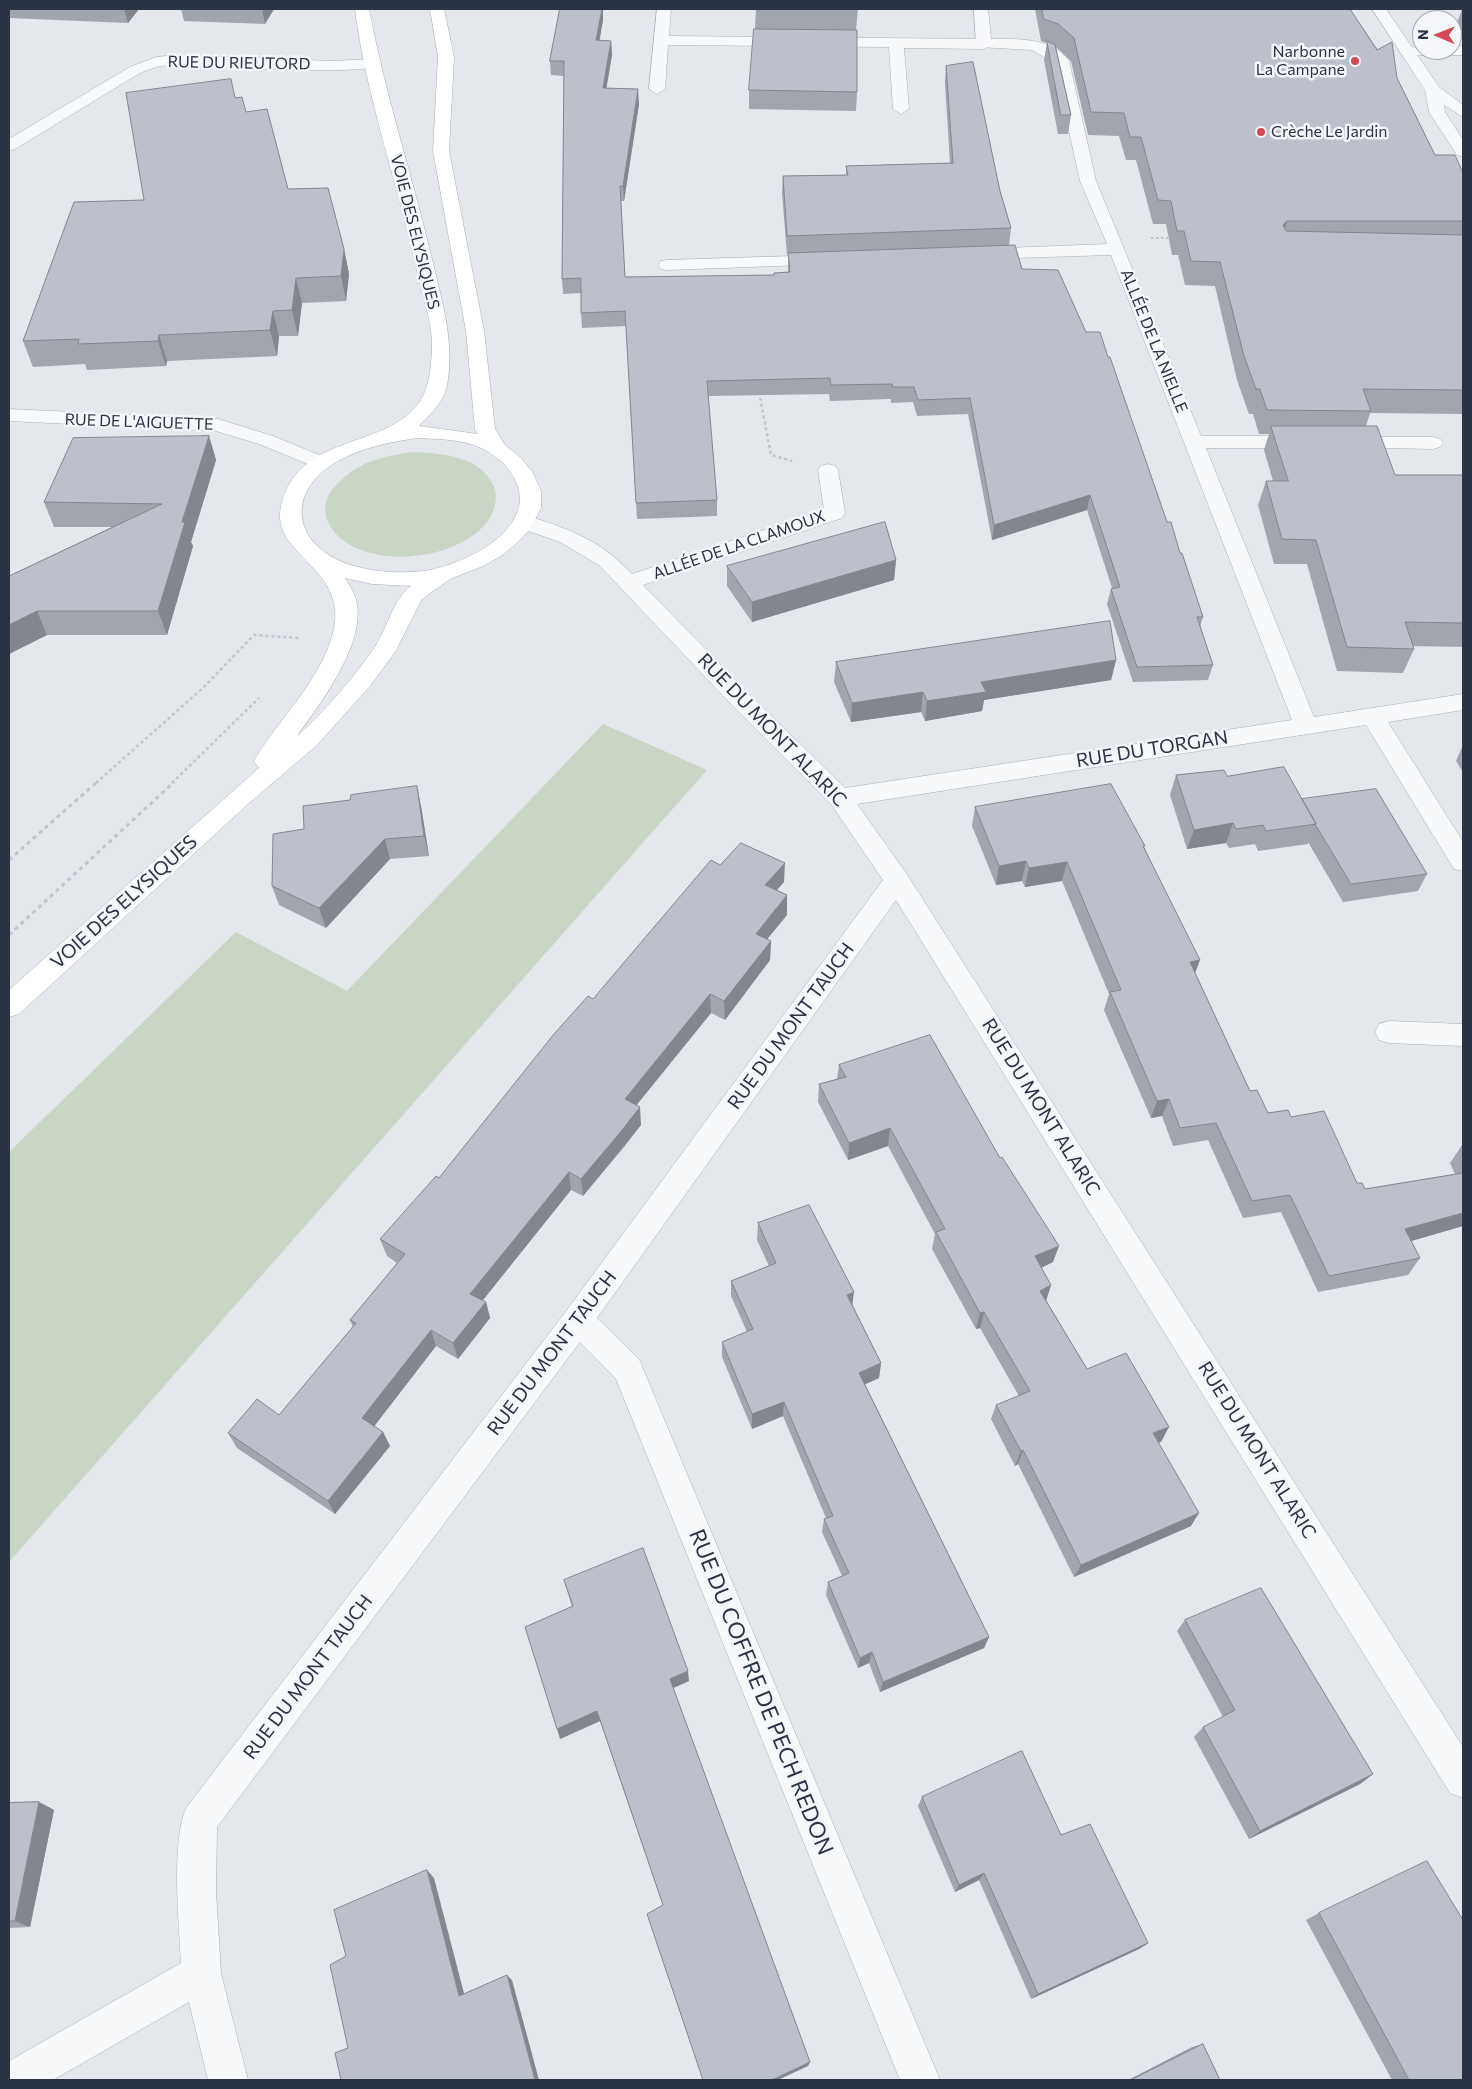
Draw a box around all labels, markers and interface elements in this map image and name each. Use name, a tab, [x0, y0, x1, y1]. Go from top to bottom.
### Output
north arrow	[1412, 10, 1462, 60]
text: N	[1414, 29, 1431, 40]
place label: Narbonne La Campane	[1256, 42, 1345, 80]
street label: RUE DU RIEUTORD	[167, 52, 311, 74]
marker: Narbonne La Campane	[1349, 55, 1361, 67]
place label: Crèche Le Jardin	[1271, 122, 1387, 142]
marker: Crèche Le Jardin	[1255, 126, 1267, 138]
street label: VOIE DES ELYSIQUES	[386, 153, 444, 311]
street label: ALLÉE DE LA NIELLE	[1116, 267, 1192, 415]
street label: RUE DE L'AIGUETTE	[64, 410, 214, 434]
street label: ALLÉE DE LA CLAMOUX	[650, 506, 828, 584]
street label: RUE DU MONT ALARIC	[693, 649, 851, 811]
street label: RUE DU TORGAN	[1074, 726, 1230, 772]
street label: VOIE DES ELYSIQUES	[46, 830, 202, 974]
street label: RUE DU MONT TAUCH	[723, 938, 859, 1114]
street label: RUE DU MONT ALARIC	[977, 1014, 1105, 1200]
street label: RUE DU MONT TAUCH	[483, 1266, 621, 1440]
street label: RUE DU MONT ALARIC	[1193, 1357, 1321, 1543]
street label: RUE DU COFFRE DE PECH REDON	[683, 1525, 839, 1859]
street label: RUE DU MONT TAUCH	[239, 1590, 377, 1764]

